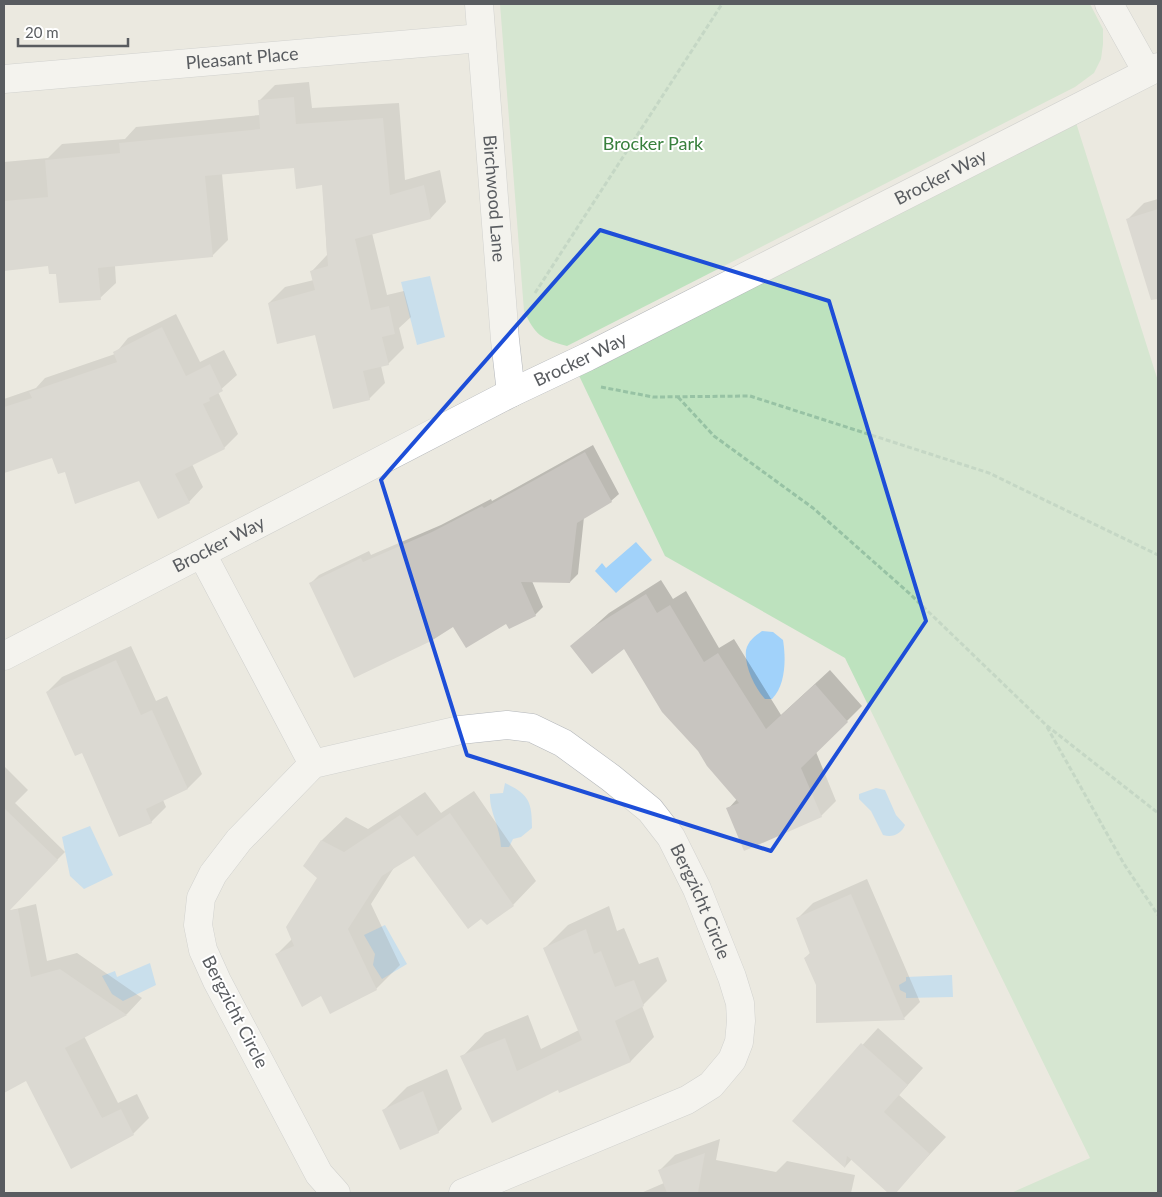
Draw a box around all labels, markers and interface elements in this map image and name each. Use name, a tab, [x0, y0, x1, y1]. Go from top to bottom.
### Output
scale bar	[18, 15, 128, 47]
text: 20 m	[25, 23, 59, 41]
street label: Pleasant Place	[185, 42, 299, 73]
park label: Brocker Park	[603, 132, 704, 154]
street label: Birchwood Lane	[479, 134, 511, 263]
street label: Brocker Way	[890, 143, 991, 209]
street label: Brocker Way	[530, 326, 631, 391]
street label: Brocker Way	[169, 510, 269, 577]
street label: Bergzicht Circle	[666, 840, 736, 962]
street label: Bergzicht Circle	[198, 951, 274, 1072]

